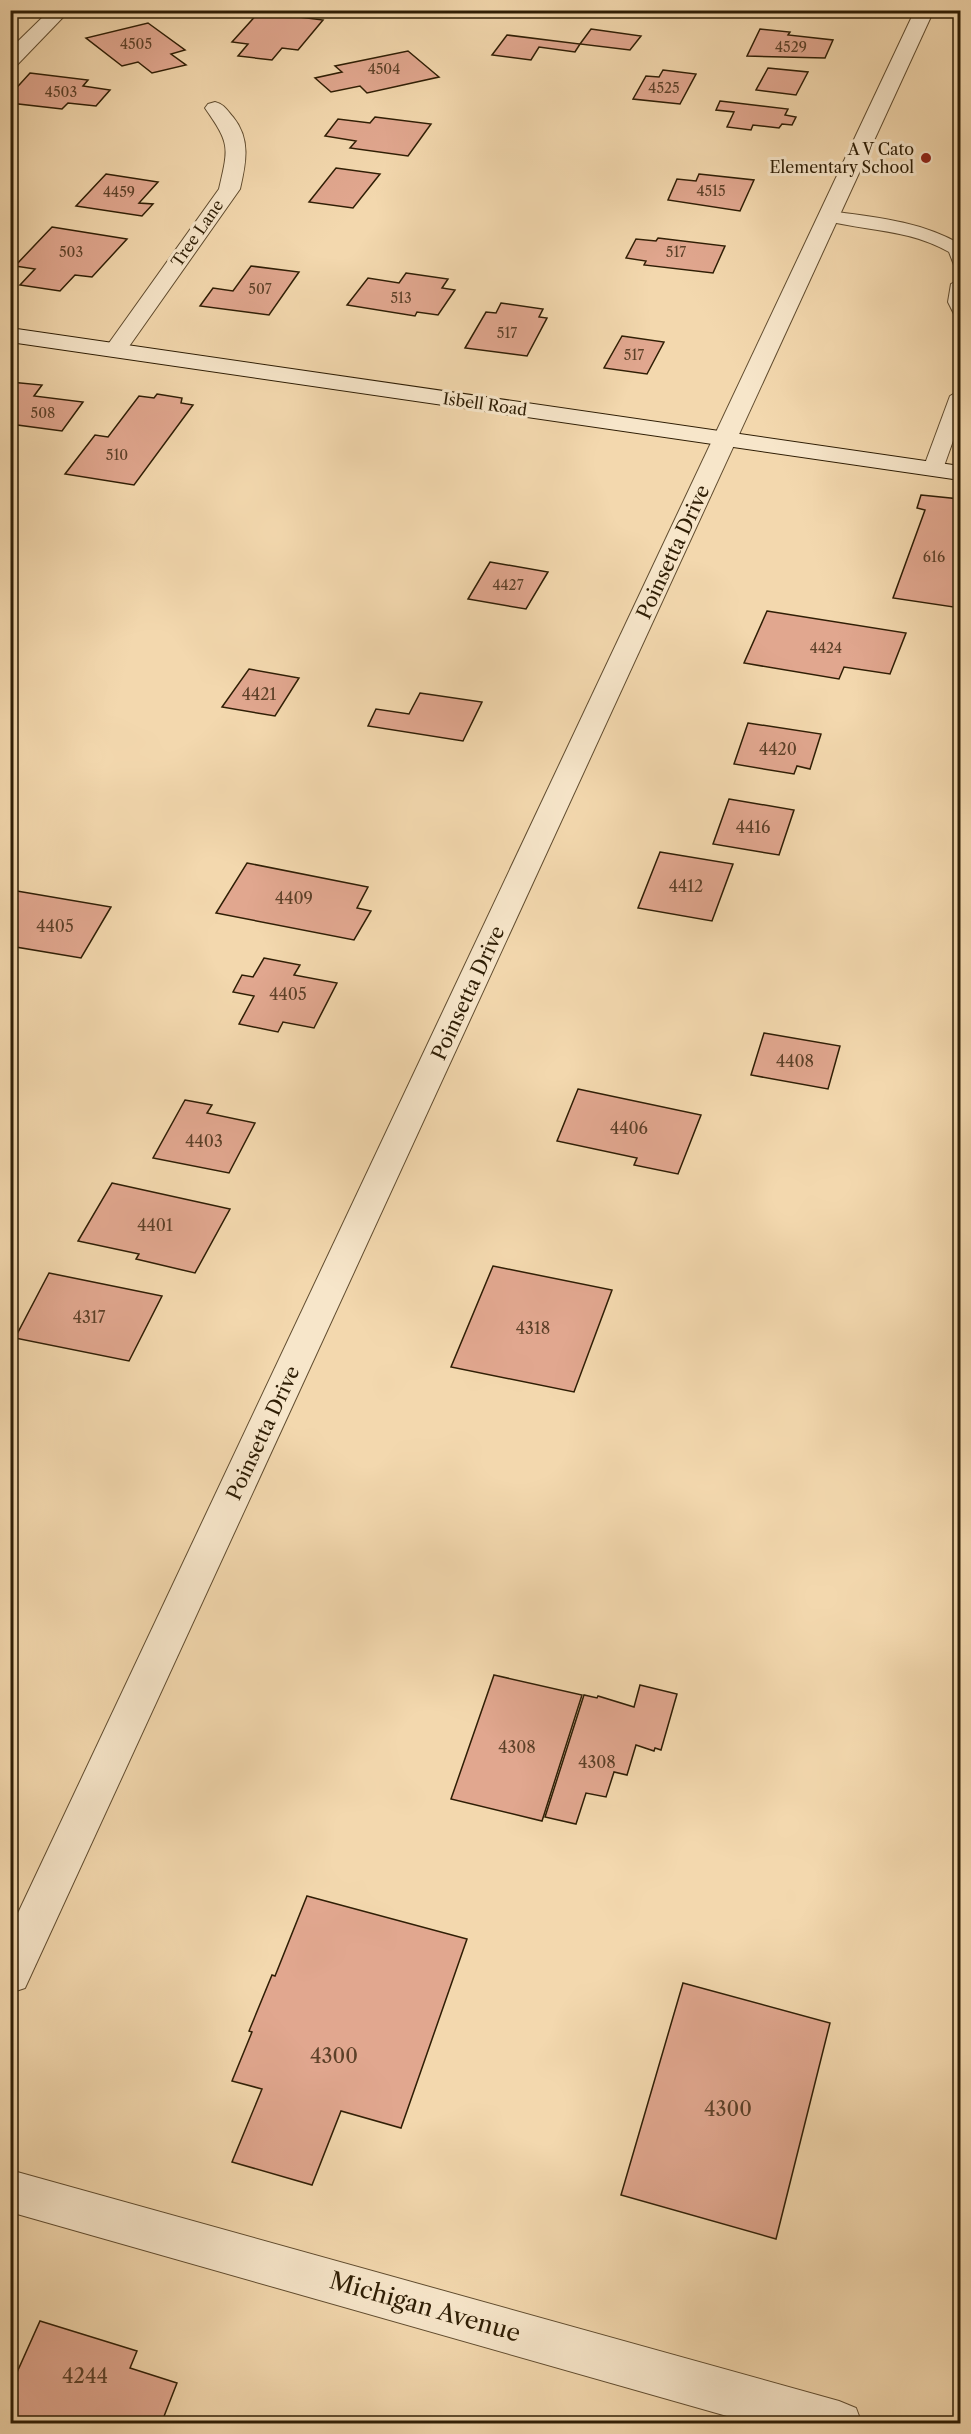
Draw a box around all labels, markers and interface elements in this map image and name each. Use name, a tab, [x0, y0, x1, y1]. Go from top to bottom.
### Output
house number: 4505	[120, 35, 152, 53]
house number: 4529	[775, 38, 807, 56]
house number: 4504	[368, 60, 400, 78]
house number: 4525	[648, 79, 680, 97]
house number: 4503	[45, 83, 77, 101]
place label: A V Cato Elementary School	[770, 139, 914, 177]
marker: A V Cato Elementary School	[919, 151, 933, 165]
house number: 4515	[696, 182, 726, 200]
house number: 4459	[103, 183, 135, 201]
street label: Tree Lane	[167, 195, 227, 271]
house number: 503	[59, 243, 83, 261]
house number: 517	[666, 243, 686, 261]
house number: 507	[248, 280, 272, 298]
house number: 513	[390, 289, 412, 307]
house number: 517	[497, 324, 517, 342]
house number: 517	[624, 346, 644, 364]
street label: Isbell Road	[442, 388, 529, 420]
house number: 508	[31, 404, 55, 422]
house number: 510	[106, 446, 128, 464]
street label: Poinsetta Drive	[631, 481, 715, 623]
house number: 616	[923, 548, 945, 566]
house number: 4427	[492, 576, 524, 594]
house number: 4424	[810, 639, 842, 657]
house number: 4421	[242, 684, 276, 704]
house number: 4420	[759, 739, 797, 759]
house number: 4416	[736, 817, 770, 837]
house number: 4412	[669, 876, 703, 896]
house number: 4409	[275, 888, 313, 908]
house number: 4405	[36, 916, 74, 936]
street label: Poinsetta Drive	[426, 922, 510, 1064]
house number: 4405	[269, 984, 307, 1004]
house number: 4408	[776, 1051, 814, 1071]
house number: 4406	[610, 1118, 648, 1138]
house number: 4403	[185, 1131, 223, 1151]
house number: 4401	[137, 1215, 173, 1235]
house number: 4317	[73, 1307, 105, 1327]
house number: 4318	[516, 1318, 550, 1338]
street label: Poinsetta Drive	[221, 1362, 305, 1504]
house number: 4308	[498, 1737, 536, 1757]
house number: 4308	[578, 1752, 616, 1772]
house number: 4300	[310, 2044, 358, 2068]
house number: 4300	[704, 2097, 752, 2121]
street label: Michigan Avenue	[326, 2265, 524, 2348]
house number: 4244	[62, 2364, 108, 2388]

